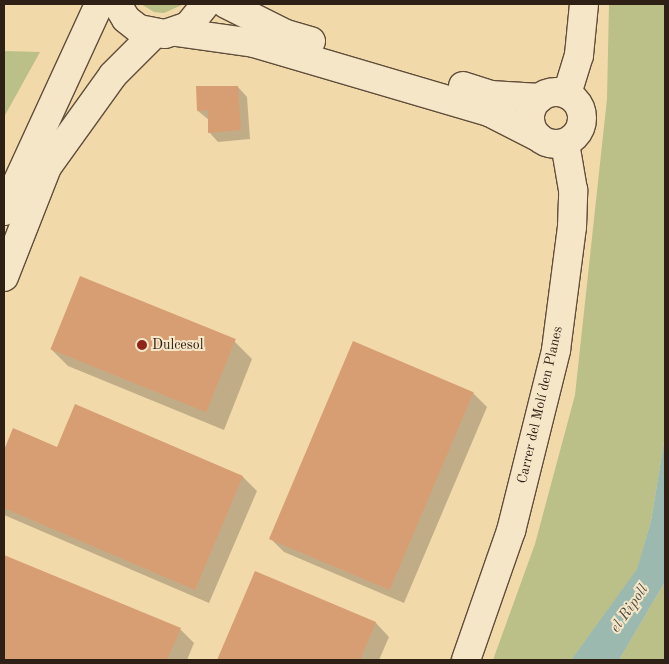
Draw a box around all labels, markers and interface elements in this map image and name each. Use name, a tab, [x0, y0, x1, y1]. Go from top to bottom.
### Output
street label: Carrer del Molí den Planes	[514, 325, 566, 485]
place label: Dulcesol	[152, 337, 204, 353]
marker: Dulcesol	[136, 339, 148, 351]
water label: el Ripoll	[607, 582, 653, 636]

